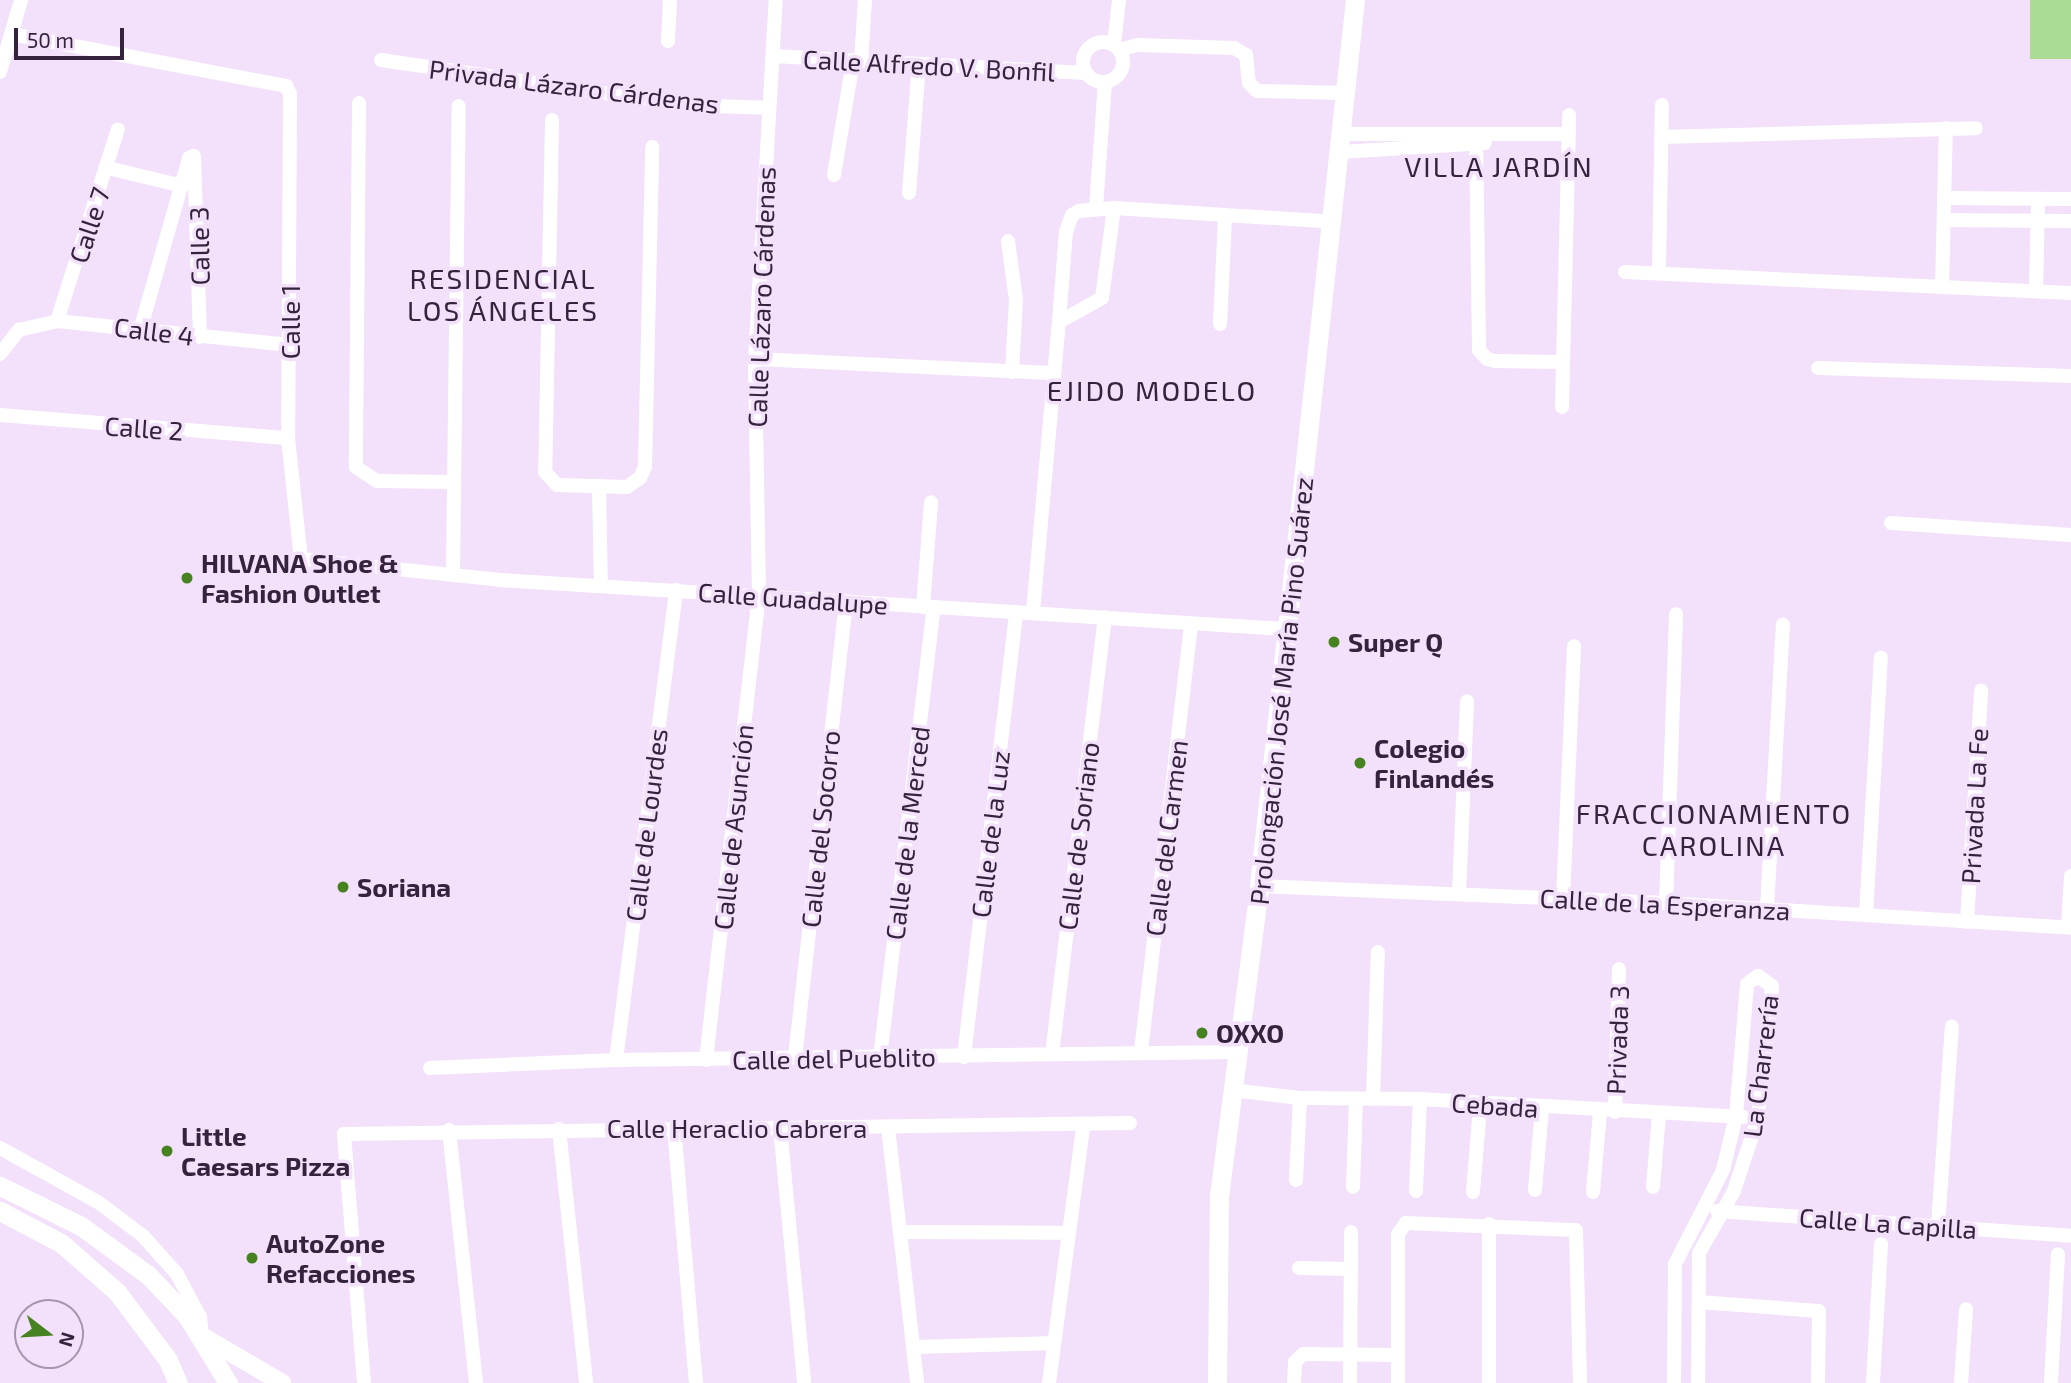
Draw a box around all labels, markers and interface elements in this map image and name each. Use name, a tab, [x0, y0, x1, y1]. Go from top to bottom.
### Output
scale bar	[18, 14, 128, 58]
text: 50 m	[27, 27, 74, 52]
street label: Calle Alfredo V. Bonfil	[802, 43, 1056, 87]
street label: Privada Lázaro Cárdenas	[427, 53, 721, 119]
district label: VILLA JARDÍN	[1405, 149, 1593, 183]
street label: Calle Lázaro Cárdenas	[741, 166, 781, 428]
street label: Calle 7	[62, 183, 116, 267]
street label: Calle 3	[183, 206, 215, 286]
district label: RESIDENCIAL LOS ÁNGELES	[408, 261, 598, 327]
street label: Calle 1	[274, 285, 306, 359]
street label: Calle 4	[112, 311, 196, 351]
district label: EJIDO MODELO	[1048, 373, 1256, 407]
street label: Calle 2	[104, 410, 184, 446]
street label: Prolongación José María Pino Suárez	[1243, 475, 1319, 907]
place label: HILVANA Shoe & Fashion Outlet	[201, 547, 399, 608]
marker: HILVANA Shoe & Fashion Outlet	[179, 570, 195, 586]
street label: Calle Guadalupe	[697, 576, 889, 620]
place label: Super Q	[1348, 626, 1444, 658]
marker: Super Q	[1326, 634, 1342, 650]
street label: Calle de Asunción	[707, 722, 759, 932]
street label: Calle de la Merced	[878, 724, 936, 942]
street label: Calle de Lourdes	[619, 727, 673, 923]
street label: Privada La Fe	[1954, 727, 1994, 885]
street label: Calle del Socorro	[794, 729, 846, 929]
place label: Colegio Finlandés	[1374, 732, 1494, 794]
street label: Calle del Carmen	[1138, 738, 1194, 938]
street label: Calle de Soriano	[1051, 740, 1105, 932]
street label: Calle de la Luz	[964, 749, 1016, 919]
marker: Colegio Finlandés	[1352, 755, 1368, 771]
district label: FRACCIONAMIENTO CAROLINA	[1578, 796, 1850, 862]
place label: Soriana	[357, 871, 451, 903]
marker: Soriana	[335, 879, 351, 895]
street label: Calle de la Esperanza	[1539, 882, 1791, 926]
street label: Privada 3	[1599, 985, 1635, 1095]
street label: La Charrería	[1736, 993, 1784, 1139]
place label: OXXO	[1216, 1017, 1284, 1049]
marker: OXXO	[1194, 1025, 1210, 1041]
street label: Calle del Pueblito	[732, 1041, 936, 1075]
street label: Cebada	[1450, 1086, 1540, 1124]
street label: Calle Heraclio Cabrera	[607, 1112, 867, 1144]
place label: Little Caesars Pizza	[181, 1120, 350, 1182]
marker: Little Caesars Pizza	[159, 1143, 175, 1159]
street label: Calle La Capilla	[1798, 1201, 1978, 1245]
place label: AutoZone Refacciones	[266, 1227, 416, 1288]
marker: AutoZone Refacciones	[244, 1250, 260, 1266]
north arrow	[14, 1299, 84, 1369]
text: N	[55, 1330, 81, 1350]

